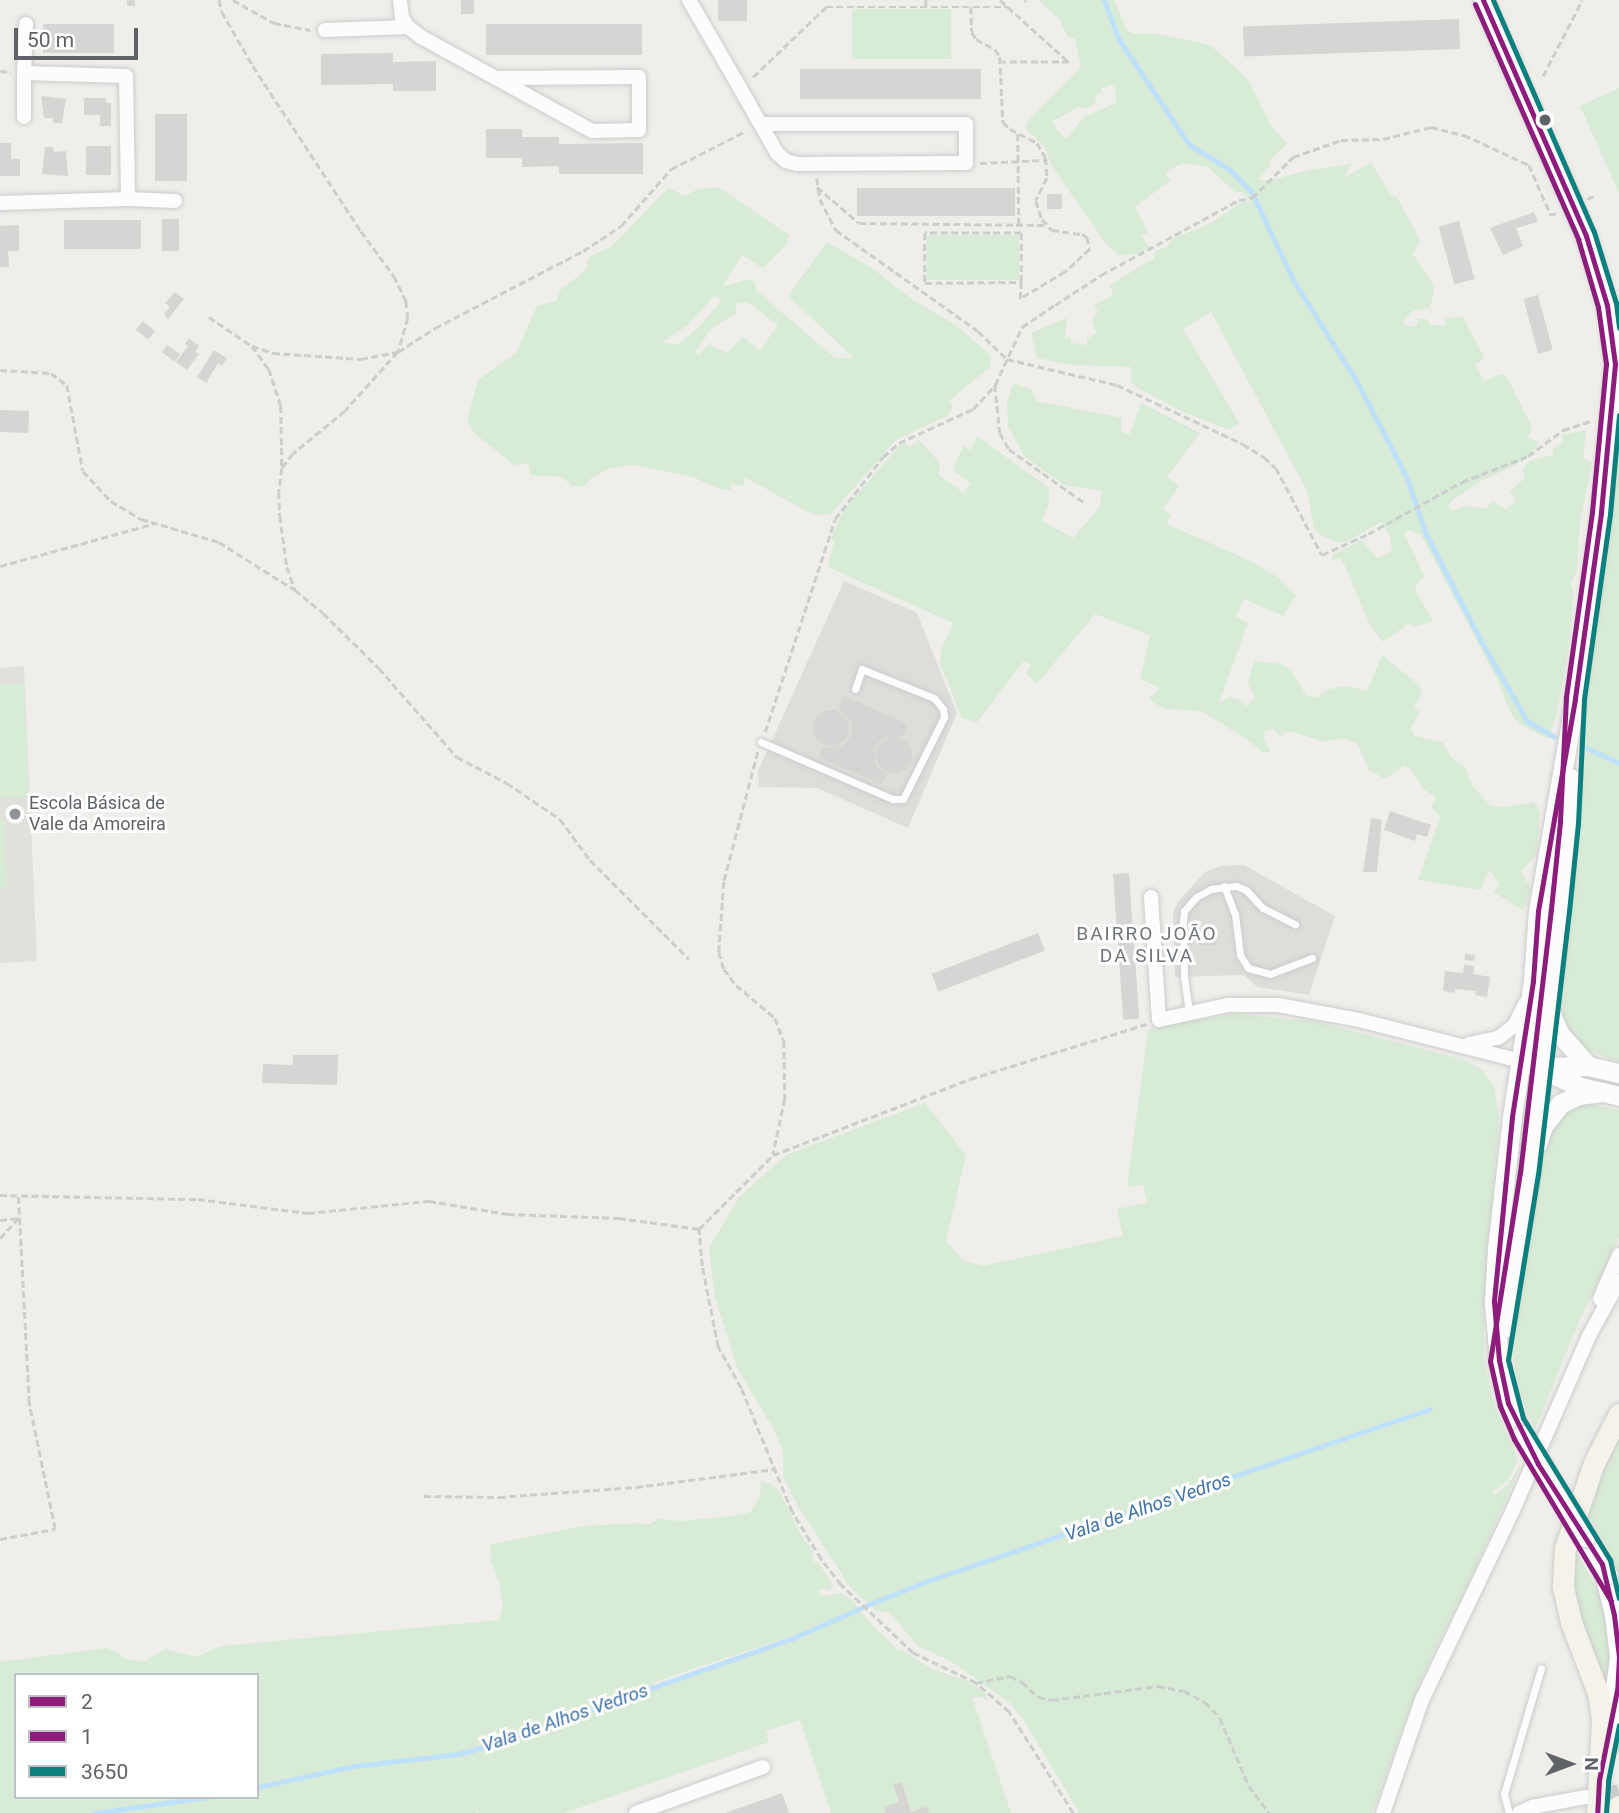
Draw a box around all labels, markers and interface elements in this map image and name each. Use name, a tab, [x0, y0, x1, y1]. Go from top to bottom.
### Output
scale bar	[18, 14, 142, 58]
text: 50 m	[27, 28, 74, 52]
unlabelled marker	[1538, 113, 1552, 127]
place label: Escola Básica de Vale da Amoreira	[29, 793, 166, 836]
marker: Escola Básica de Vale da Amoreira	[7, 806, 23, 822]
district label: BAIRRO JOÃO DA SILVA	[1078, 923, 1216, 967]
water label: Vala de Alhos Vedros	[1062, 1468, 1234, 1546]
legend	[14, 1673, 259, 1799]
water label: Vala de Alhos Vedros	[479, 1679, 651, 1757]
text: 2	[81, 1690, 93, 1714]
text: 1	[81, 1725, 93, 1749]
north arrow	[1535, 1729, 1605, 1799]
text: N	[1580, 1757, 1603, 1771]
text: 3650	[81, 1760, 128, 1784]

